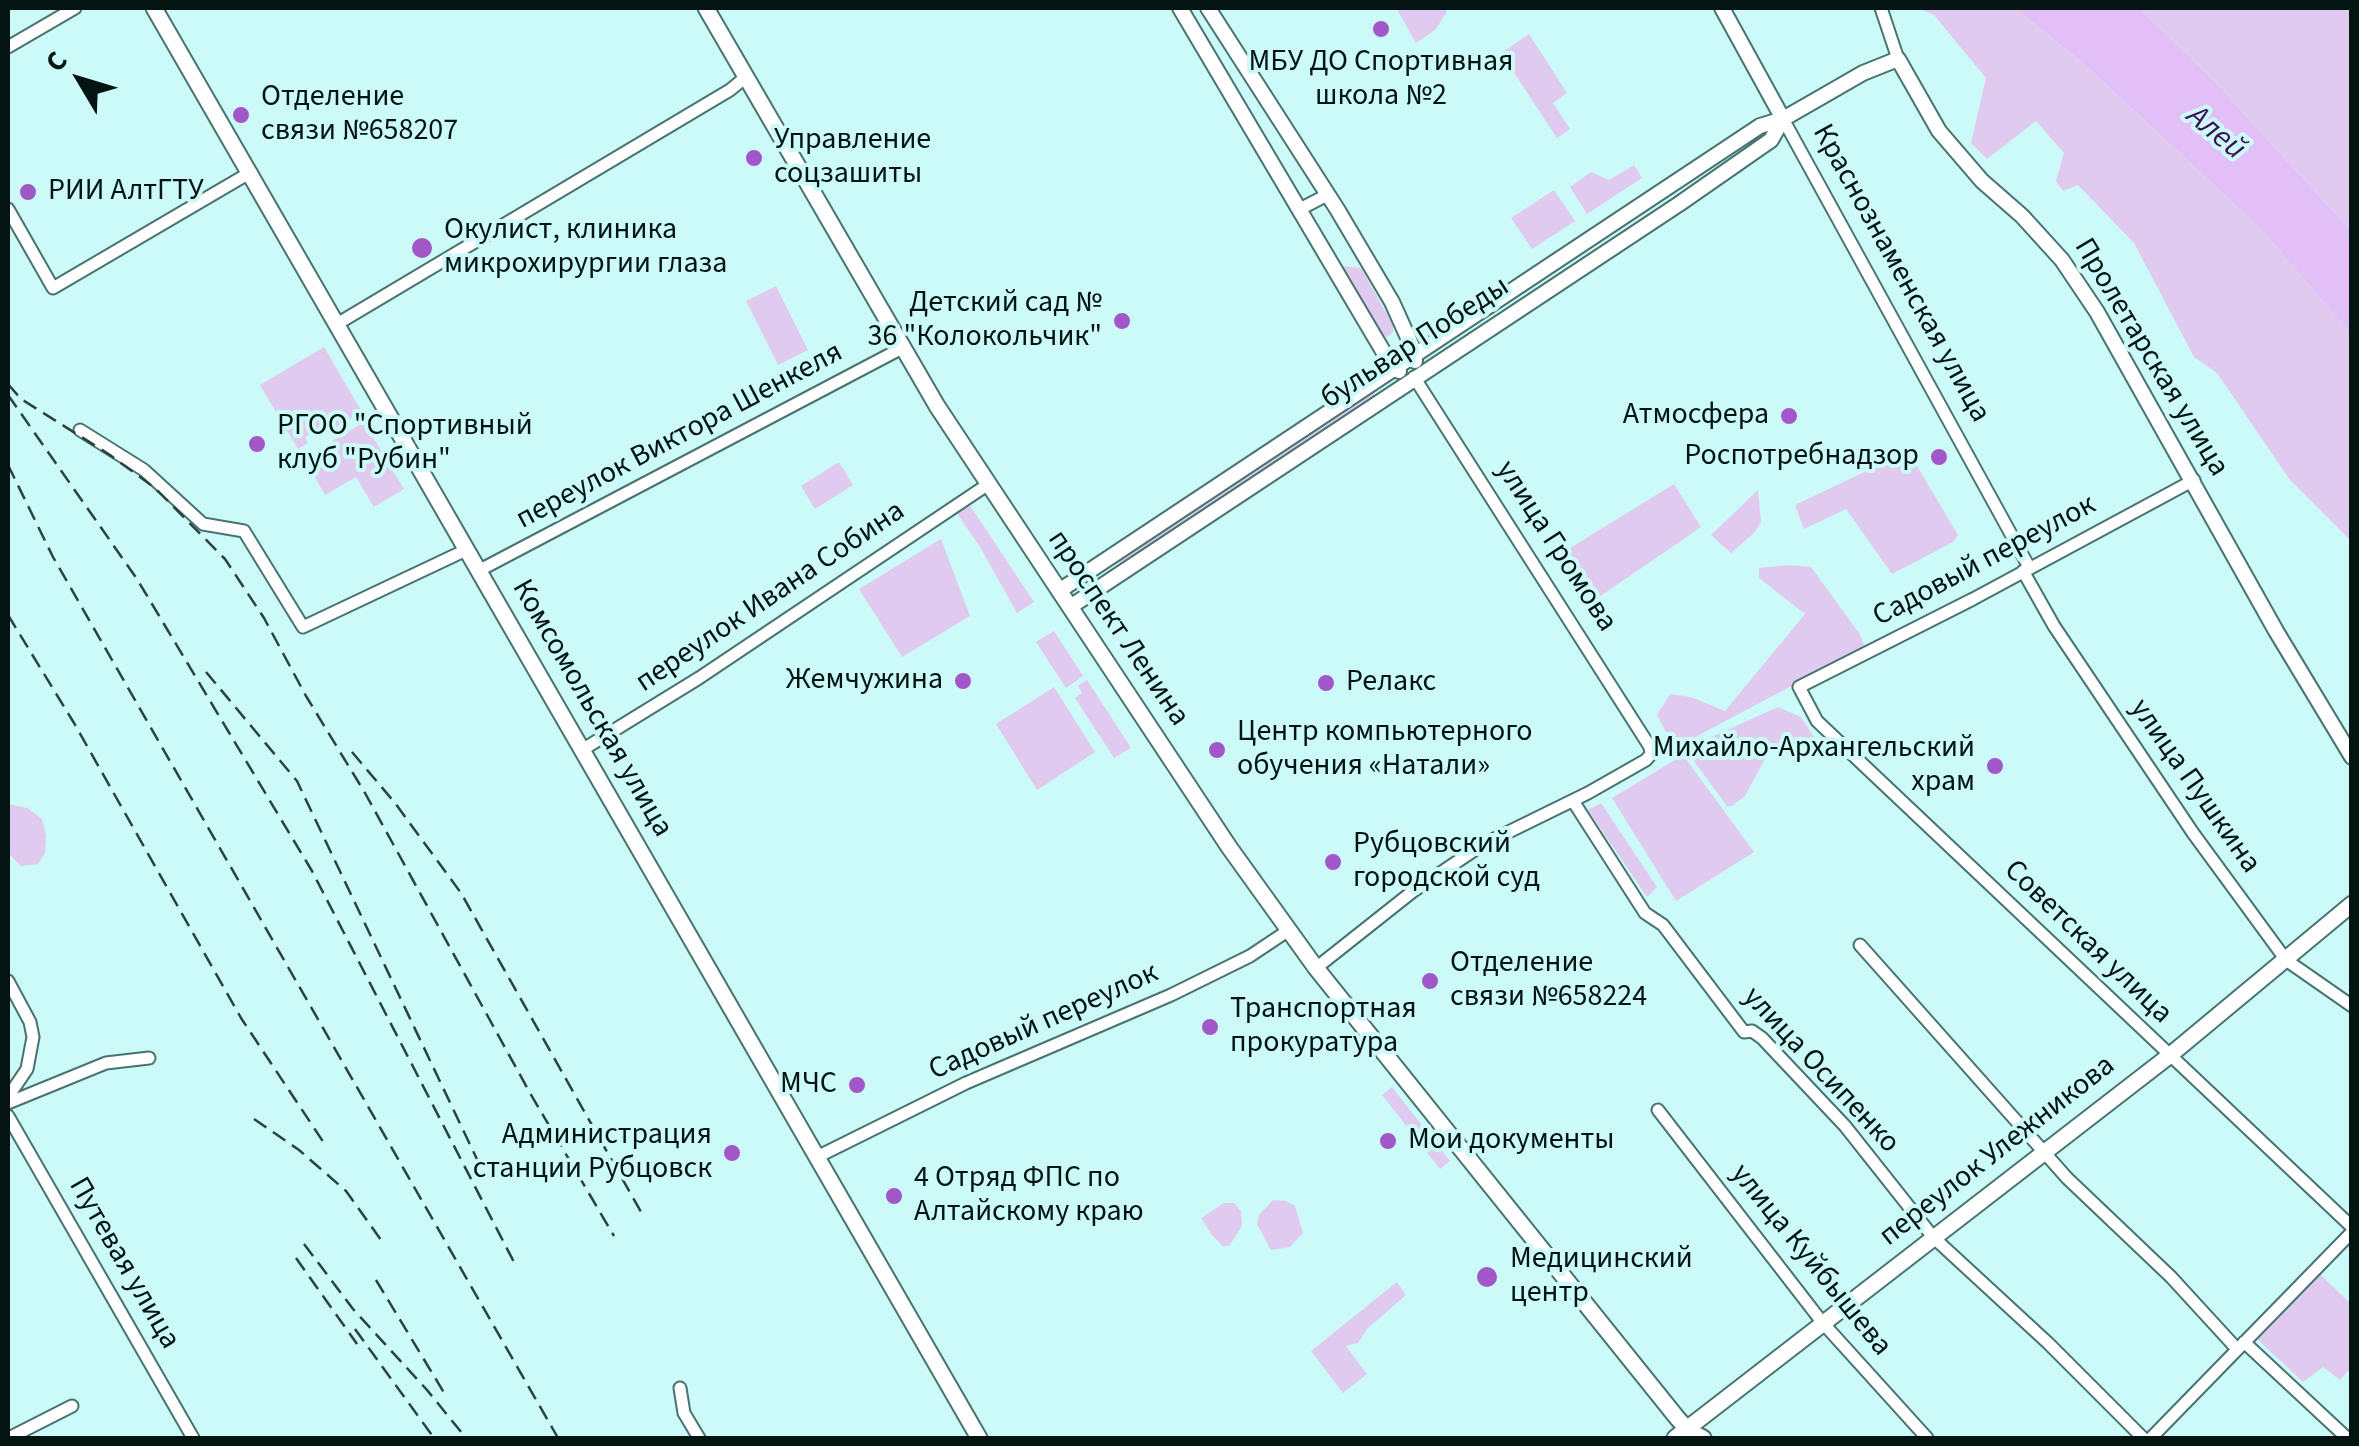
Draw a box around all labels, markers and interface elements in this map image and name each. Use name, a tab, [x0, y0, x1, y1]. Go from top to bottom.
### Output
marker: МБУ ДО Спортивная школа №2	[1370, 18, 1392, 40]
north arrow	[30, 30, 130, 130]
text: С	[36, 43, 77, 80]
place label: МБУ ДО Спортивная школа №2	[1249, 45, 1513, 116]
place label: Отделение связи №658207	[261, 80, 458, 150]
water label: Алей	[2178, 98, 2252, 170]
marker: Отделение связи №658207	[230, 104, 252, 126]
street label: Краснознаменская улица	[1803, 119, 1997, 429]
place label: Управление соцзашиты	[774, 123, 931, 194]
marker: Управление соцзашиты	[743, 147, 765, 169]
place label: РИИ АлтГТУ	[48, 174, 204, 210]
marker: РИИ АлтГТУ	[17, 181, 39, 203]
place label: Окулист, клиника микрохирургии глаза	[444, 213, 727, 284]
street label: Пролетарская улица	[2065, 233, 2235, 483]
marker: Окулист, клиника микрохирургии глаза	[409, 235, 435, 261]
street label: бульвар Победы	[1315, 270, 1517, 418]
place label: Детский сад № 36 "Колокольчик"	[868, 286, 1102, 356]
marker: Детский сад № 36 "Колокольчик"	[1111, 310, 1133, 332]
street label: переулок Виктора Шенкеля	[511, 336, 849, 538]
place label: Атмосфера	[1623, 398, 1769, 434]
marker: Атмосфера	[1778, 405, 1800, 427]
place label: РГОО "Спортивный клуб "Рубин"	[277, 409, 533, 480]
marker: РГОО "Спортивный клуб "Рубин"	[246, 433, 268, 455]
place label: Роспотребнадзор	[1684, 439, 1919, 475]
marker: Роспотребнадзор	[1928, 446, 1950, 468]
street label: улица Громова	[1486, 455, 1624, 639]
street label: Садовый переулок	[1868, 488, 2102, 636]
street label: переулок Ивана Собина	[630, 495, 912, 701]
street label: проспект Ленина	[1038, 524, 1196, 734]
street label: Комсомольская улица	[503, 574, 679, 844]
place label: Жемчужина	[786, 663, 943, 699]
place label: Релакс	[1346, 665, 1436, 701]
marker: Жемчужина	[952, 670, 974, 692]
marker: Релакс	[1315, 672, 1337, 694]
street label: улица Пушкина	[2121, 693, 2267, 881]
place label: Центр компьютерного обучения «Натали»	[1237, 715, 1533, 786]
place label: Михайло-Архангельский храм	[1653, 731, 1975, 802]
marker: Центр компьютерного обучения «Натали»	[1206, 739, 1228, 761]
marker: Михайло-Архангельский храм	[1984, 755, 2006, 777]
place label: Рубцовский городской суд	[1353, 827, 1540, 898]
marker: Рубцовский городской суд	[1322, 851, 1344, 873]
street label: Советская улица	[1995, 854, 2179, 1032]
place label: Отделение связи №658224	[1450, 946, 1647, 1016]
street label: Садовый переулок	[924, 956, 1164, 1090]
marker: Отделение связи №658224	[1419, 970, 1441, 992]
street label: улица Осипенко	[1734, 980, 1906, 1162]
place label: Транспортная прокуратура	[1230, 992, 1417, 1062]
marker: Транспортная прокуратура	[1199, 1016, 1221, 1038]
street label: переулок Улежникова	[1873, 1049, 2123, 1255]
place label: МЧС	[780, 1067, 837, 1103]
marker: МЧС	[846, 1074, 868, 1096]
place label: Администрация станции Рубцовск	[473, 1118, 712, 1188]
place label: Мои документы	[1408, 1123, 1614, 1159]
marker: Мои документы	[1377, 1130, 1399, 1152]
marker: Администрация станции Рубцовск	[721, 1142, 743, 1164]
street label: улица Куйбышева	[1722, 1158, 1898, 1364]
place label: 4 Отряд ФПС по Алтайскому краю	[914, 1161, 1144, 1232]
street label: Путевая улица	[59, 1172, 187, 1356]
marker: 4 Отряд ФПС по Алтайскому краю	[883, 1185, 905, 1207]
place label: Медицинский центр	[1510, 1242, 1693, 1312]
marker: Медицинский центр	[1474, 1264, 1500, 1290]

